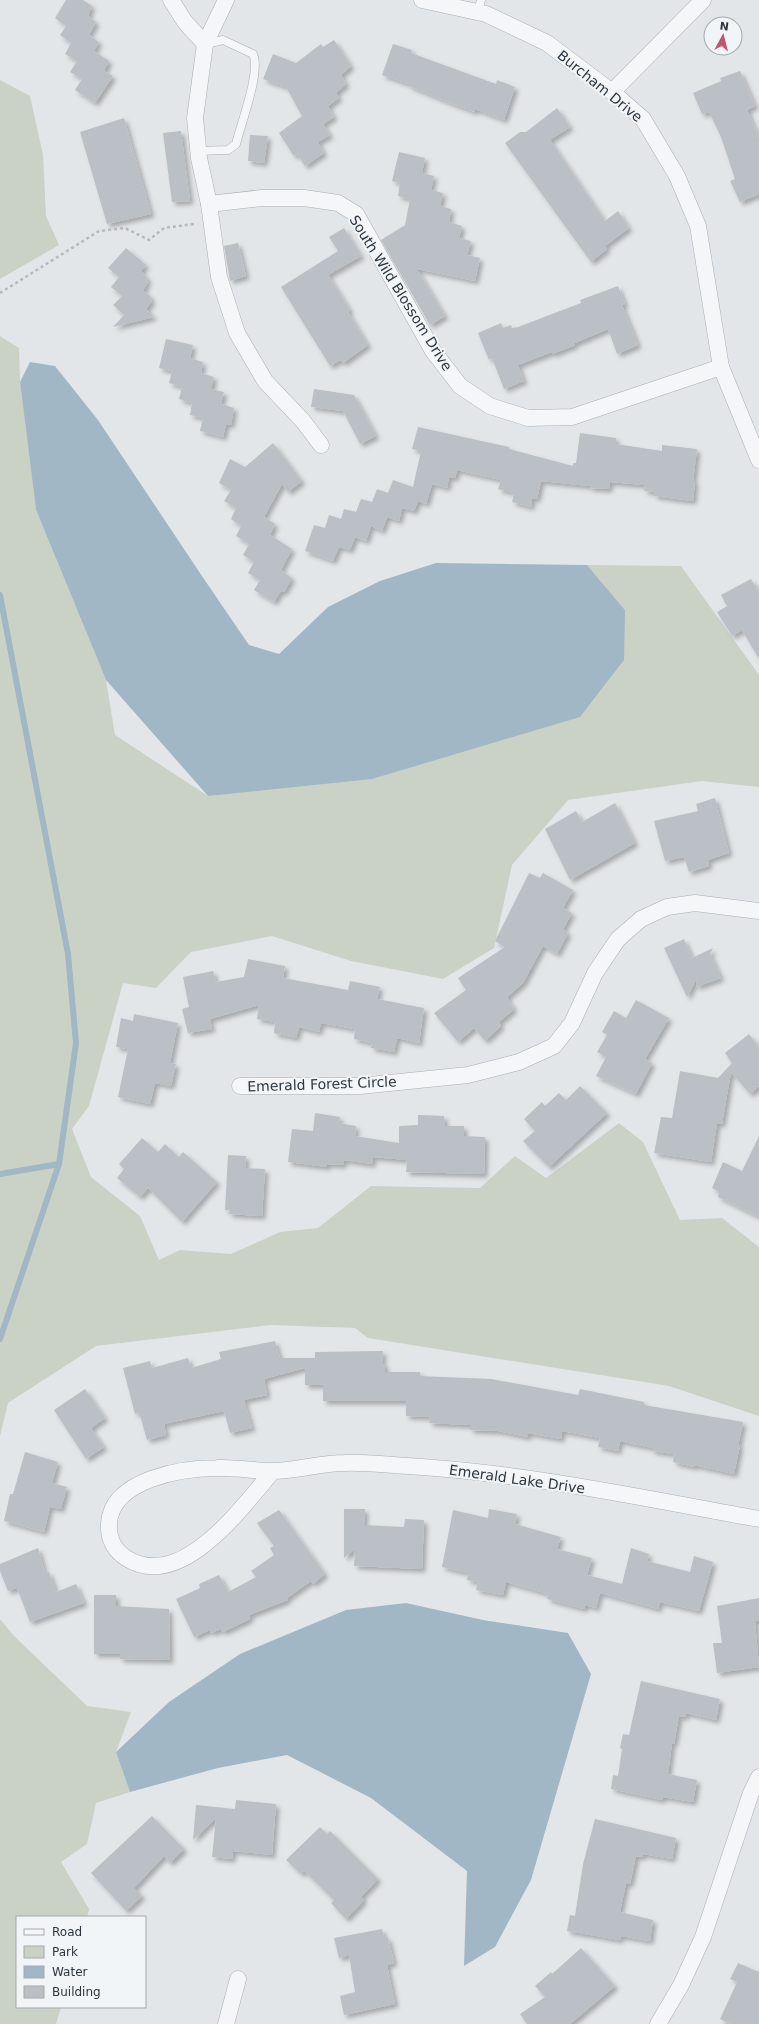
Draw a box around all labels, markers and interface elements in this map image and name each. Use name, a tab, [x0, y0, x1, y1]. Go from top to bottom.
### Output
north arrow	[703, 16, 743, 56]
text: N	[719, 20, 730, 34]
street label: Burcham Drive	[554, 47, 646, 125]
street label: South Wild Blossom Drive	[346, 212, 456, 374]
street label: Emerald Forest Circle	[247, 1073, 397, 1095]
street label: Emerald Lake Drive	[448, 1462, 586, 1496]
legend	[16, 1916, 146, 2008]
text: Road	[52, 1925, 82, 1939]
text: Park	[52, 1945, 78, 1959]
text: Water	[52, 1965, 88, 1979]
text: Building	[52, 1985, 101, 1999]

